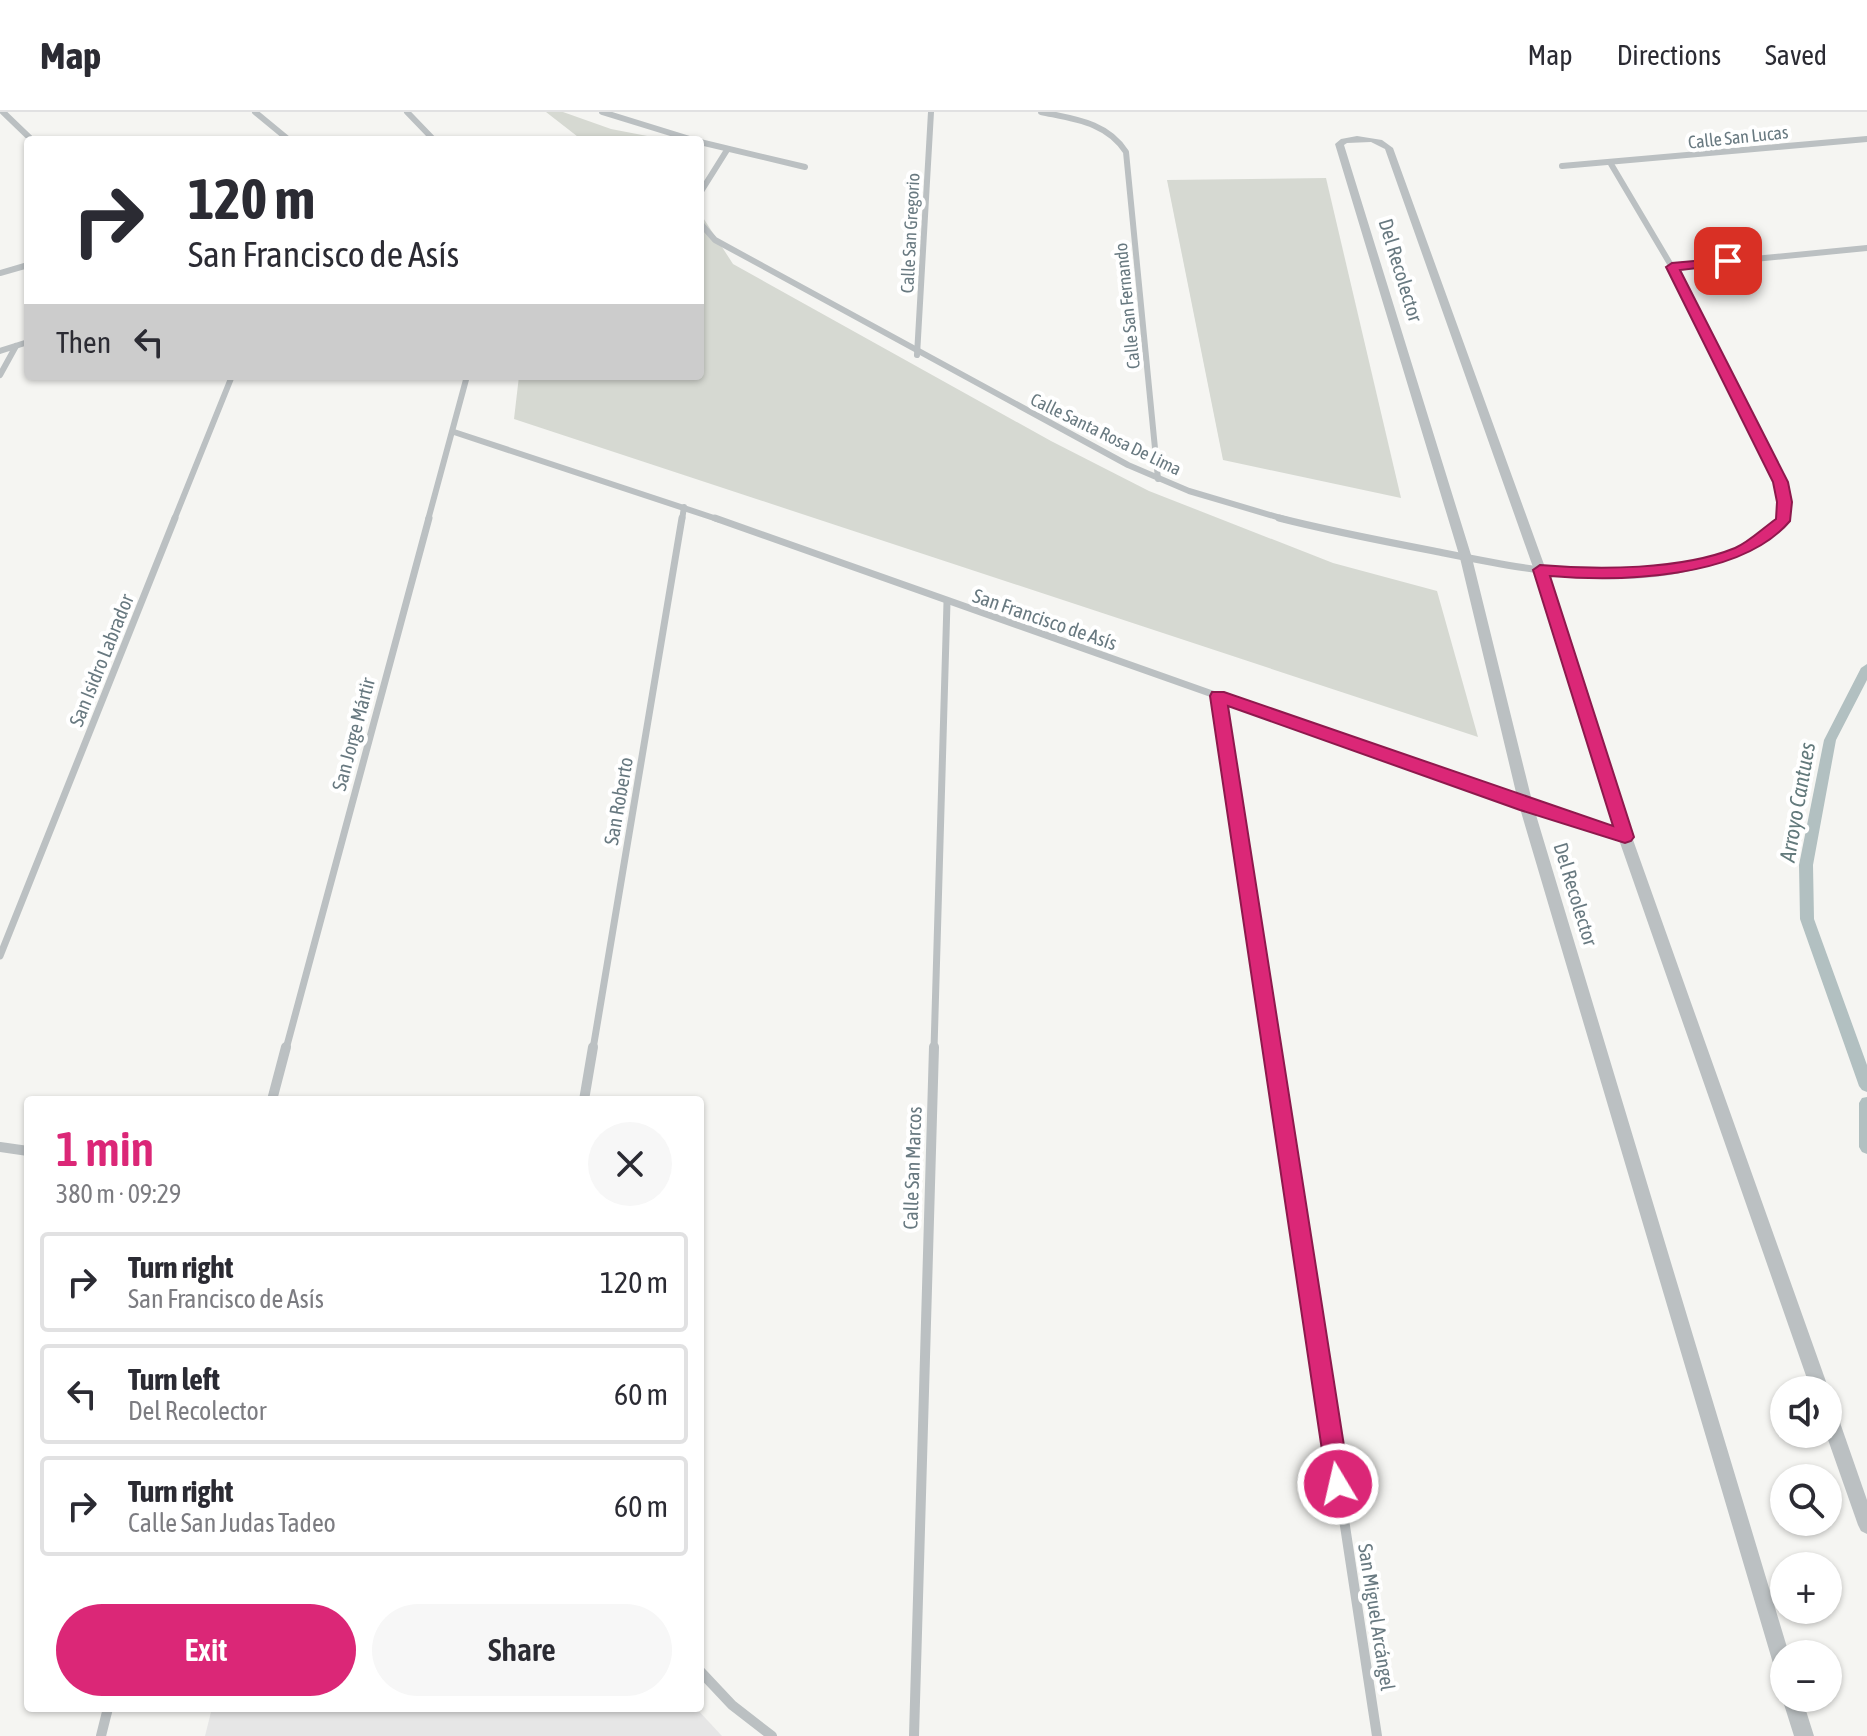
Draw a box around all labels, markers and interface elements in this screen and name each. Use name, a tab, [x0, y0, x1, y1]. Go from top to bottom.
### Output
text: Map	[40, 34, 101, 77]
text: Map	[1528, 39, 1573, 71]
text: Directions	[1617, 39, 1721, 71]
text: Saved	[1765, 39, 1827, 71]
street label: Calle San Lucas	[1687, 121, 1789, 153]
text: 120 m	[188, 167, 315, 231]
icon: right	[56, 168, 160, 272]
street label: Calle San Gregorio	[896, 172, 924, 294]
street label: Del Recolector	[1374, 216, 1428, 325]
pin	[1694, 227, 1762, 295]
text: San Francisco de Asís	[188, 233, 459, 275]
icon: arrive	[1706, 239, 1750, 283]
street label: Calle San Fernando	[1110, 242, 1144, 370]
icon: left	[127, 320, 171, 364]
text: Then	[56, 325, 111, 359]
street label: Calle Santa Rosa De Lima	[1027, 388, 1185, 480]
street label: San Francisco de Asís	[970, 584, 1120, 654]
street label: San Isidro Labrador	[64, 590, 138, 729]
street label: San Jorge Mártir	[327, 674, 379, 793]
water label: Arroyo Cantues	[1774, 740, 1820, 865]
street label: San Roberto	[599, 755, 637, 847]
street label: Del Recolector	[1549, 840, 1603, 949]
street label: Calle San Marcos	[898, 1106, 926, 1230]
text: 1 min	[56, 1121, 154, 1176]
button: close	[588, 1122, 672, 1206]
text: 380 m · 09:29	[56, 1179, 181, 1209]
text: Turn right	[128, 1250, 234, 1284]
icon: right	[60, 1260, 104, 1304]
text: 120 m	[600, 1265, 668, 1299]
text: San Francisco de Asís	[128, 1284, 324, 1314]
text: Turn left	[128, 1362, 220, 1396]
icon: left	[60, 1372, 104, 1416]
map controls	[1770, 1376, 1842, 1712]
button: sound	[1770, 1376, 1842, 1448]
text: 60 m	[614, 1377, 668, 1411]
text: Del Recolector	[128, 1396, 266, 1426]
position arrow	[1296, 1442, 1380, 1526]
button: search	[1770, 1464, 1842, 1536]
text: Turn right	[128, 1474, 234, 1508]
icon: right	[60, 1484, 104, 1528]
text: 60 m	[614, 1489, 668, 1523]
text: Calle San Judas Tadeo	[128, 1508, 336, 1538]
street label: San Miguel Arcángel	[1354, 1542, 1400, 1693]
button: +	[1770, 1552, 1842, 1624]
button: Exit	[56, 1604, 356, 1696]
button: Share	[372, 1604, 672, 1696]
button: −	[1770, 1640, 1842, 1712]

